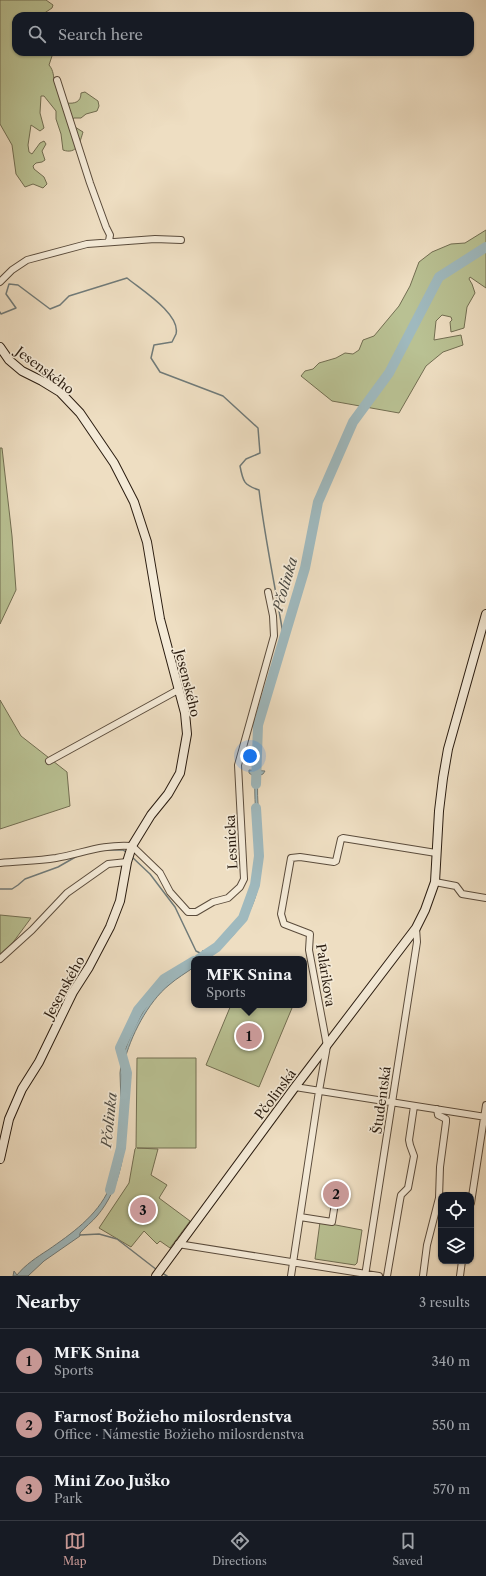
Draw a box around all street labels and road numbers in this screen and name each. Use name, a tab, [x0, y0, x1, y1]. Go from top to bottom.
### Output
street label: Jesenského	[11, 342, 77, 397]
street label: Jesenského	[171, 646, 204, 718]
street label: Lesnícka	[222, 814, 240, 870]
street label: Palárikova	[313, 942, 339, 1008]
street label: Jesenského	[39, 953, 88, 1023]
street label: Študentská	[368, 1065, 394, 1135]
street label: Pčolinská	[251, 1066, 299, 1122]

